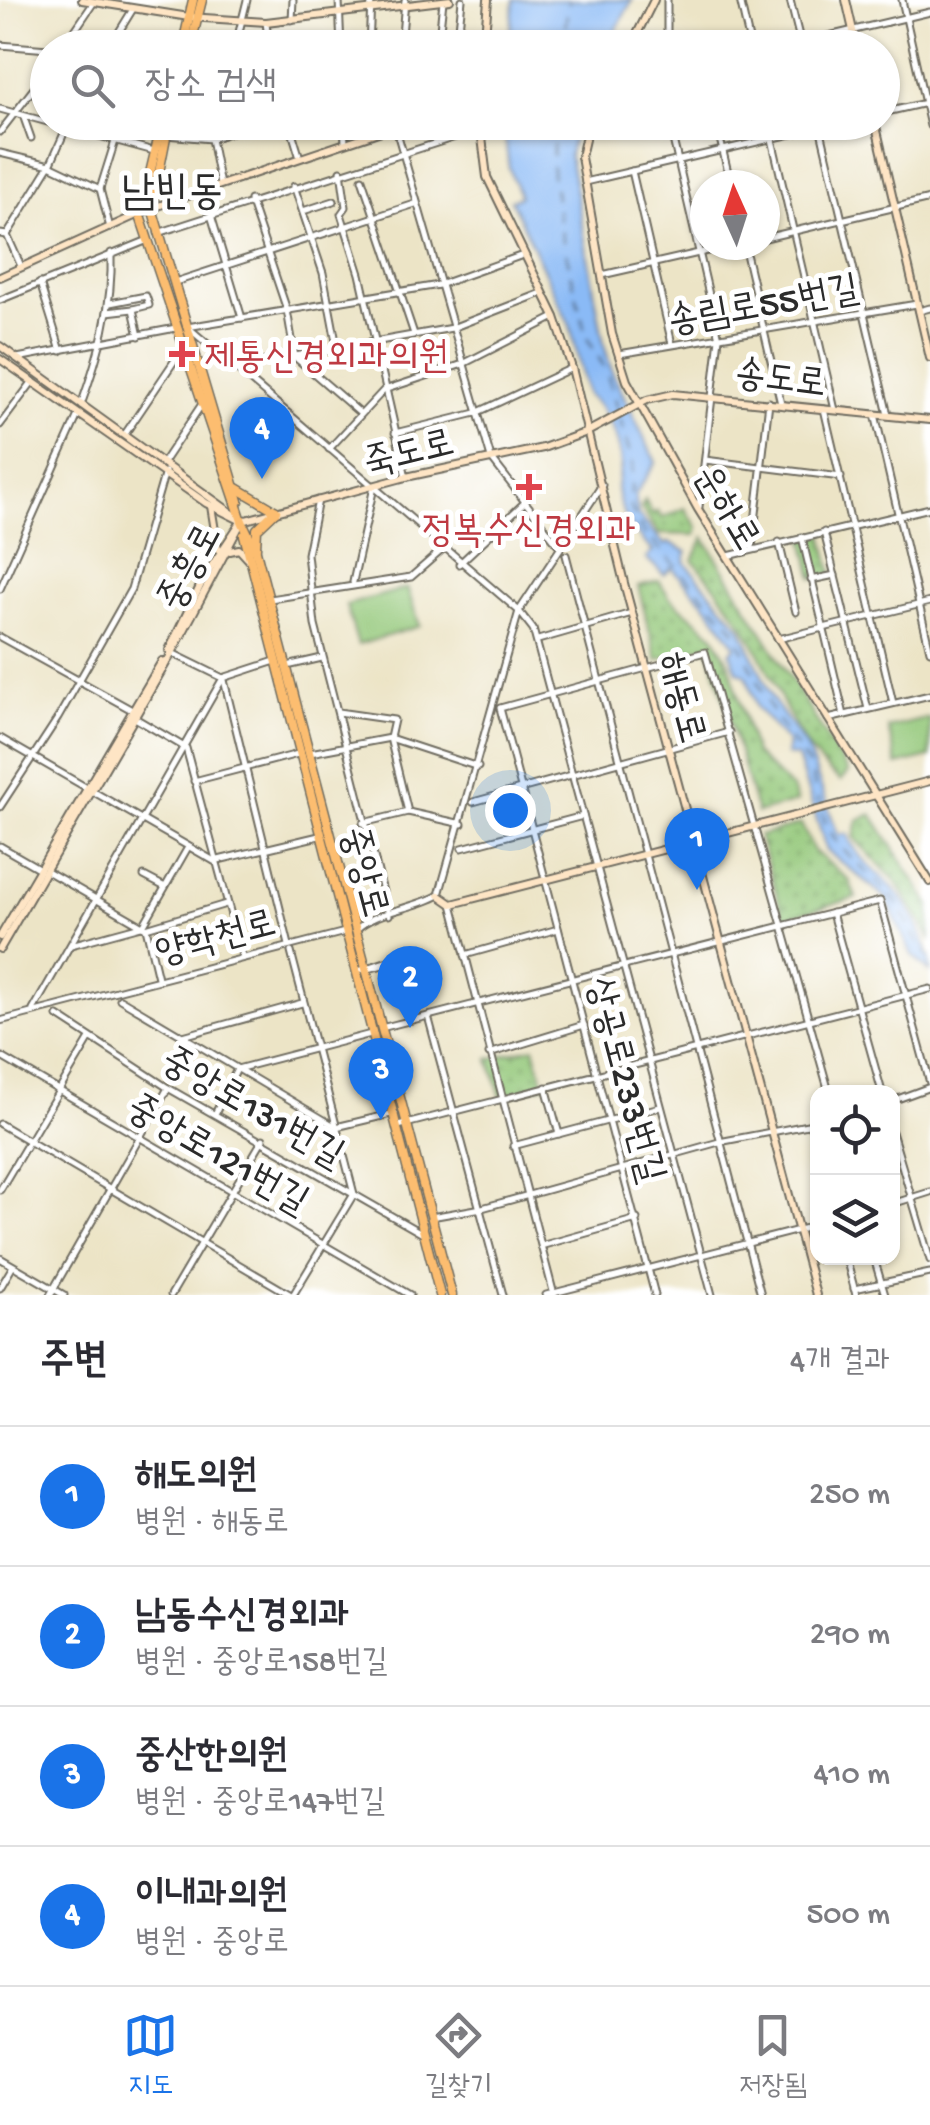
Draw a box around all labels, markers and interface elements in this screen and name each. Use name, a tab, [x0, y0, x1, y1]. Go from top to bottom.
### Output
search box	[30, 30, 900, 140]
icon: search	[65, 58, 120, 113]
text: 장소 검색	[145, 66, 276, 110]
north arrow	[690, 170, 780, 260]
district label: 남빈동	[121, 171, 223, 220]
street label: 송림로55번길	[665, 269, 863, 346]
place label: 제통신경외과의원	[204, 338, 449, 382]
marker: 제통신경외과의원	[169, 341, 195, 367]
street label: 송도로	[732, 355, 828, 409]
pin: 4	[230, 396, 294, 479]
street label: 죽도로	[360, 423, 459, 488]
street label: 운하로	[681, 458, 766, 560]
marker: 정복수신경외과	[516, 474, 542, 500]
place label: 정복수신경외과	[422, 512, 636, 556]
street label: 중흥로	[150, 518, 233, 620]
street label: 해동로	[645, 649, 711, 749]
your location	[485, 785, 536, 836]
pin: 1	[664, 808, 730, 890]
street label: 중앙로	[328, 823, 394, 923]
street label: 양학천로	[152, 904, 281, 978]
pin: 2	[378, 946, 442, 1028]
street label: 상공로233번길	[574, 973, 671, 1188]
pin: 3	[348, 1038, 414, 1120]
street label: 중앙로131번길	[152, 1040, 350, 1180]
map controls	[810, 1085, 900, 1265]
button: locate	[810, 1085, 900, 1175]
street label: 중앙로121번길	[117, 1088, 315, 1227]
button: layers	[810, 1175, 900, 1265]
text: 주변	[40, 1339, 108, 1388]
text: 4개 결과	[790, 1344, 890, 1382]
text: 해도의원	[135, 1456, 257, 1500]
text: 1	[66, 1477, 79, 1515]
text: 250 m	[809, 1477, 890, 1515]
text: 병원 · 해동로	[135, 1505, 289, 1543]
text: 남동수신경외과	[135, 1596, 349, 1640]
text: 2	[65, 1617, 80, 1655]
text: 290 m	[810, 1617, 890, 1655]
text: 병원 · 중앙로158번길	[135, 1645, 388, 1683]
text: 중산한의원	[135, 1736, 288, 1780]
text: 3	[64, 1757, 81, 1795]
text: 410 m	[813, 1757, 890, 1795]
text: 병원 · 중앙로147번길	[135, 1785, 385, 1823]
text: 이내과의원	[135, 1876, 288, 1920]
text: 4	[65, 1897, 80, 1935]
text: 500 m	[807, 1897, 890, 1935]
text: 병원 · 중앙로	[135, 1925, 289, 1963]
tab: 지도	[123, 2008, 178, 2104]
tab: 길찾기	[425, 2008, 492, 2104]
tab: 저장됨	[739, 2008, 807, 2104]

